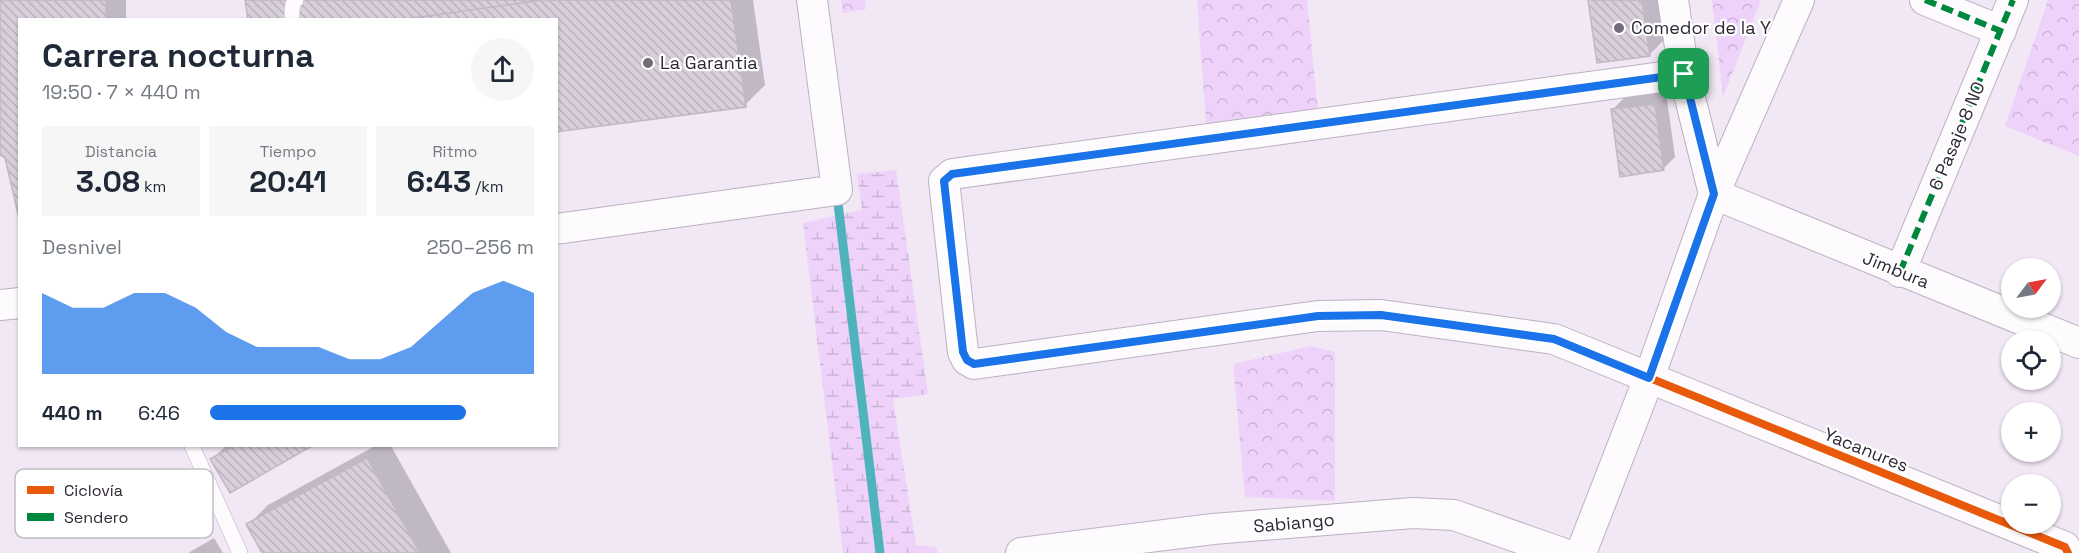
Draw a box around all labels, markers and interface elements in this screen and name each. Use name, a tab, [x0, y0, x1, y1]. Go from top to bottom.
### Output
place label: Comedor de la Y	[1631, 16, 1771, 39]
marker: Comedor de la Y	[1612, 21, 1626, 35]
text: Carrera nocturna	[42, 35, 314, 77]
button: share	[471, 38, 534, 101]
pin	[1658, 48, 1709, 99]
place label: La Garantia	[660, 51, 758, 74]
marker: La Garantia	[641, 56, 655, 70]
icon: arrive	[1667, 57, 1700, 90]
street label: 6 Pasaje 8 NO	[1923, 78, 1990, 194]
text: 19:50 · 7 × 440 m	[42, 79, 201, 105]
text: Distancia	[85, 141, 157, 162]
text: Tiempo	[260, 141, 316, 162]
text: Ritmo	[432, 141, 478, 162]
text: 3.08	[76, 162, 140, 201]
text: 20:41	[249, 162, 327, 201]
text: 6:43	[406, 162, 471, 201]
text: km	[140, 176, 166, 197]
text: /km	[471, 176, 504, 197]
text: Desnivel	[42, 234, 122, 260]
text: 250–256 m	[426, 234, 534, 260]
street label: Jimbura	[1859, 246, 1933, 293]
north arrow	[2001, 258, 2061, 318]
map controls	[2001, 258, 2061, 534]
button: locate	[2001, 330, 2061, 390]
text: 440 m	[42, 400, 103, 426]
text: 6:46	[138, 400, 180, 426]
button: +	[2001, 402, 2061, 462]
street label: Yacanures	[1821, 422, 1912, 477]
legend	[15, 469, 213, 538]
button: −	[2001, 474, 2061, 534]
text: Ciclovía	[64, 480, 123, 501]
text: Sendero	[64, 507, 129, 528]
street label: Sabiango	[1252, 507, 1336, 538]

